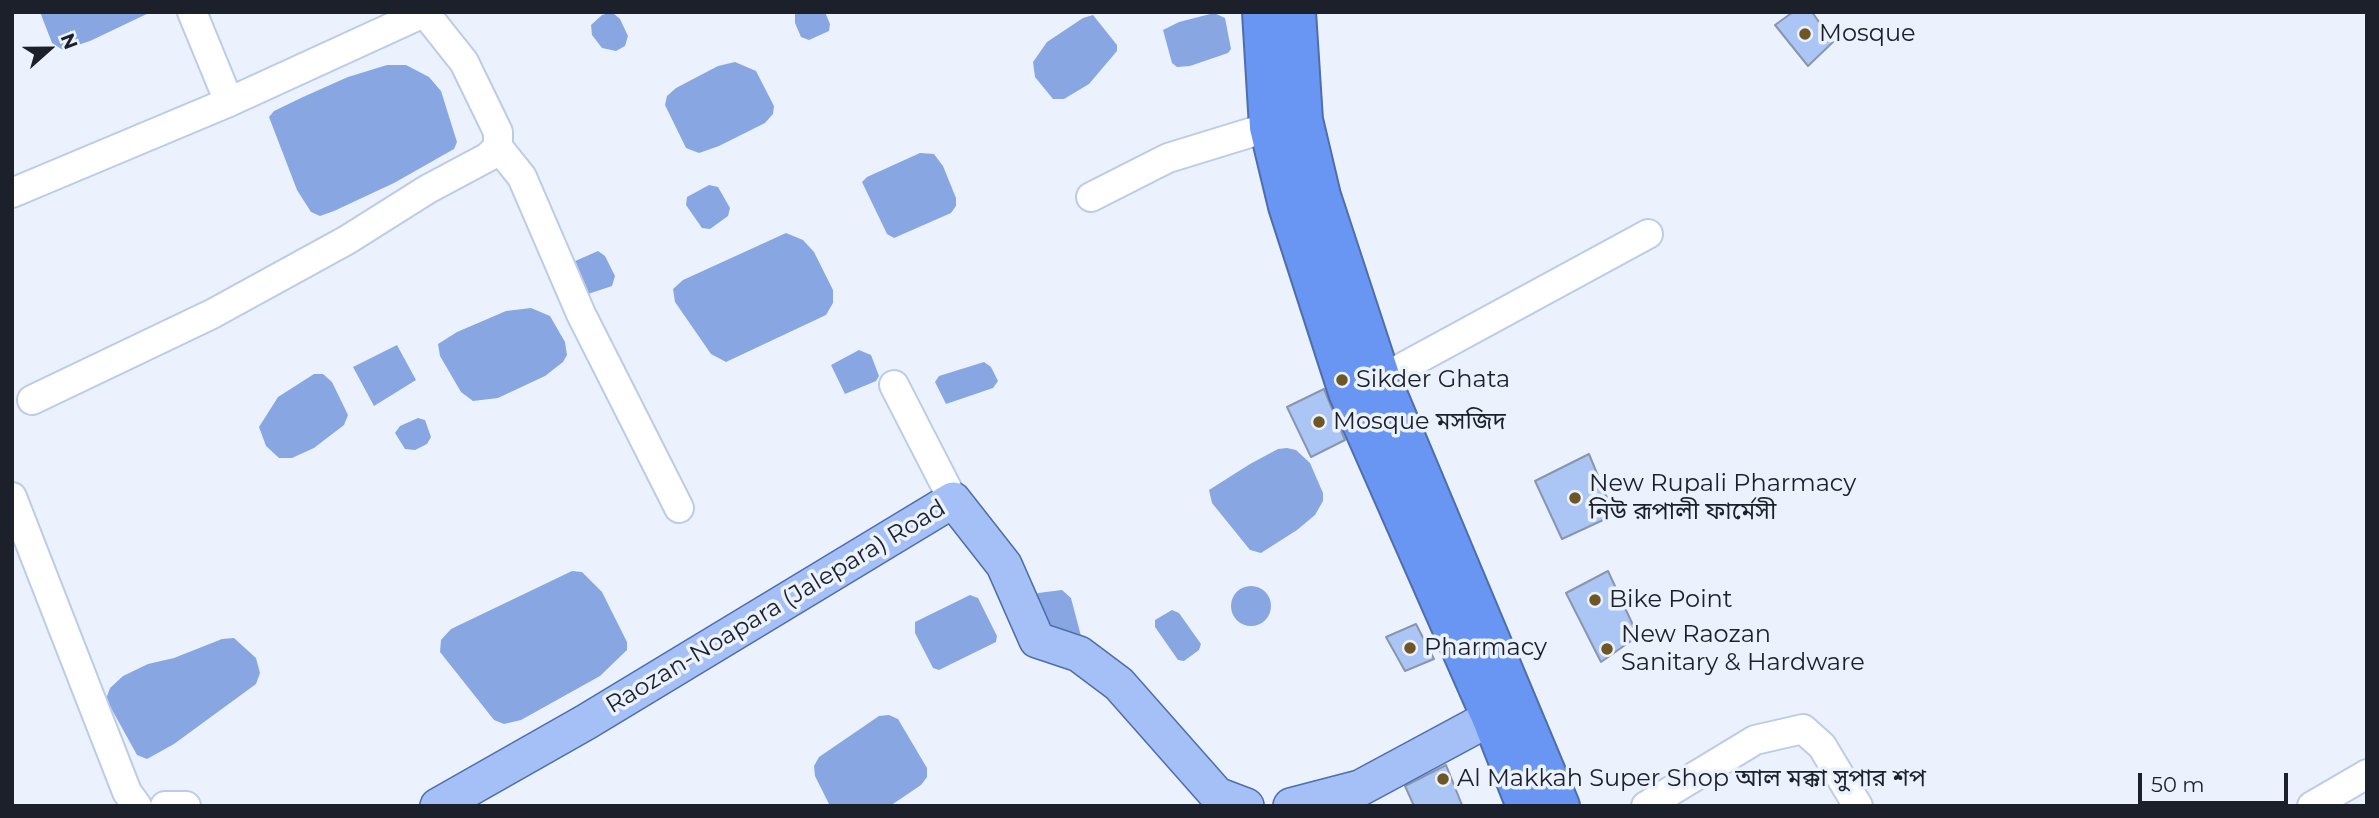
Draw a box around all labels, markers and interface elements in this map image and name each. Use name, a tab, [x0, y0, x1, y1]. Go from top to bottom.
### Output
north arrow	[14, 14, 84, 84]
place label: Mosque	[1819, 20, 1916, 48]
marker: Mosque	[1797, 26, 1813, 42]
text: N	[56, 30, 83, 53]
place label: Sikder Ghata	[1356, 366, 1510, 394]
marker: Sikder Ghata	[1334, 372, 1350, 388]
place label: Mosque মসজিদ	[1333, 408, 1506, 436]
marker: Mosque মসজিদ	[1311, 414, 1327, 430]
place label: New Rupali Pharmacy নিউ রূপালী ফার্মেসী	[1589, 470, 1856, 526]
marker: New Rupali Pharmacy নিউ রূপালী ফার্মেসী	[1567, 490, 1583, 506]
street label: Raozan-Noapara (Jalepara) Road	[601, 494, 951, 720]
place label: Bike Point	[1609, 586, 1733, 614]
marker: Bike Point	[1587, 592, 1603, 608]
place label: New Raozan Sanitary & Hardware	[1621, 621, 1865, 677]
place label: Pharmacy	[1424, 634, 1547, 662]
marker: Pharmacy	[1402, 640, 1418, 656]
marker: New Raozan Sanitary & Hardware	[1599, 641, 1615, 657]
scale bar	[2141, 758, 2292, 802]
place label: Al Makkah Super Shop আল মক্কা সুপার শপ	[1457, 765, 1926, 793]
marker: Al Makkah Super Shop আল মক্কা সুপার শপ	[1435, 771, 1451, 787]
text: 50 m	[2151, 772, 2205, 797]

